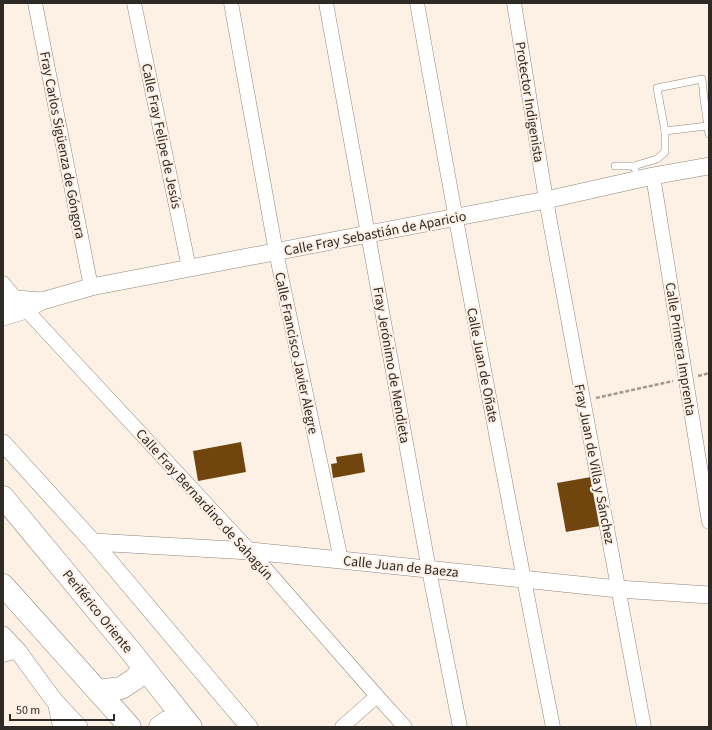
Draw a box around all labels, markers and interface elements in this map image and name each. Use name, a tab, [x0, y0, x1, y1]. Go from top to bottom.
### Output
street label: Protector Indigenista	[510, 40, 548, 164]
street label: Fray Carlos Sigüenza de Góngora	[34, 50, 90, 241]
street label: Calle Fray Felipe de Jesús	[136, 62, 186, 211]
street label: Calle Fray Sebastián de Aparicio	[282, 206, 468, 261]
street label: Calle Francisco Javier Alegre	[269, 270, 323, 436]
street label: Calle Primera Imprenta	[660, 281, 700, 417]
street label: Fray Jerónimo de Mendieta	[367, 285, 415, 445]
street label: Calle Juan de Oñate	[461, 306, 503, 424]
street label: Fray Juan de Villa y Sánchez	[569, 382, 619, 546]
street label: Calle Fray Bernardino de Sahagún	[131, 425, 278, 585]
street label: Calle Juan de Baeza	[342, 551, 460, 583]
street label: Periférico Oriente	[57, 566, 137, 658]
scale bar	[10, 696, 114, 722]
text: 50 m	[16, 702, 40, 719]

